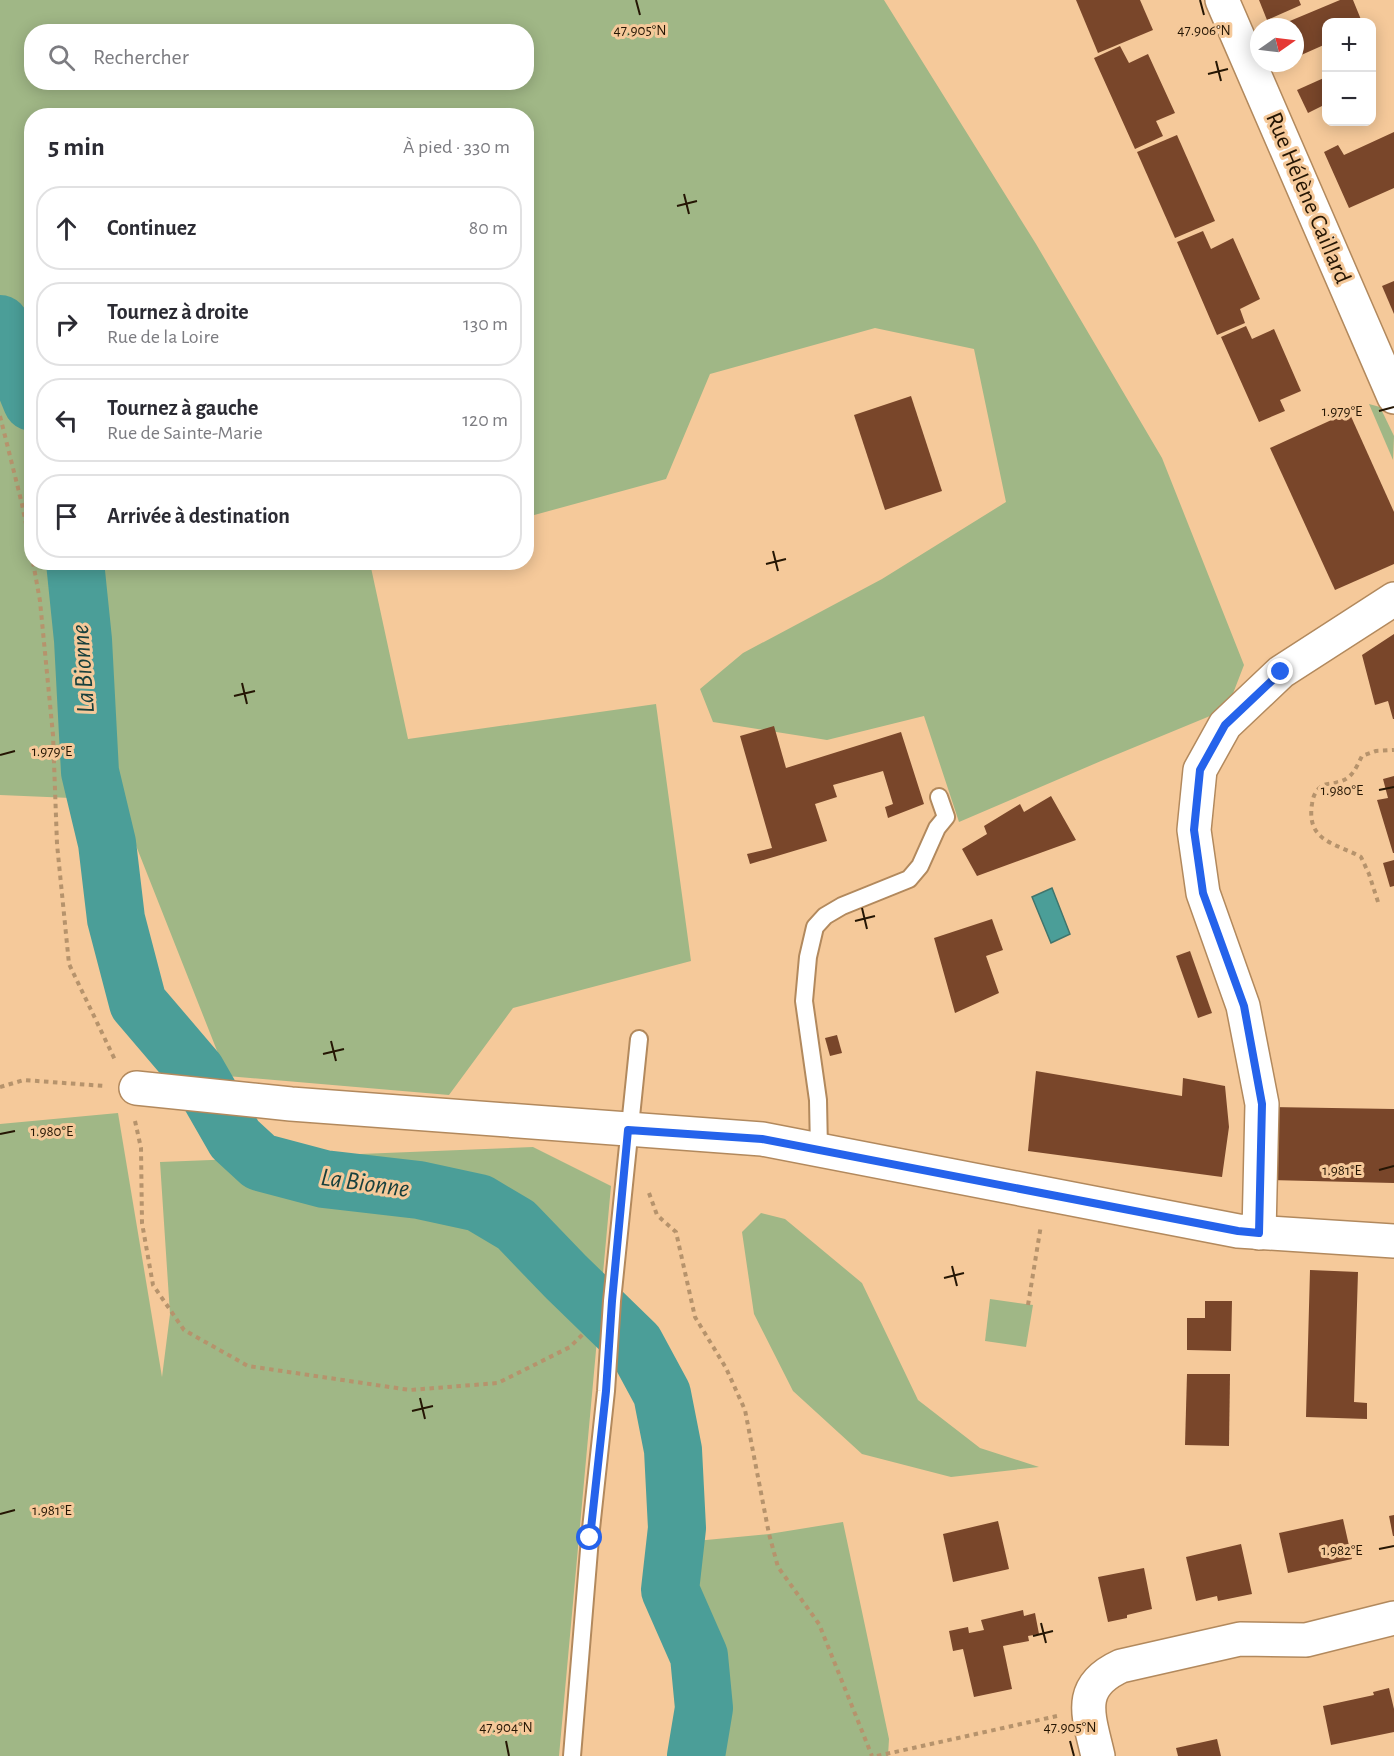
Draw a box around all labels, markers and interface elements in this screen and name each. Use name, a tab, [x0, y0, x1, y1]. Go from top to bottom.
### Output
north arrow	[1250, 18, 1304, 72]
map controls	[1322, 18, 1376, 126]
button: +	[1322, 18, 1376, 72]
text: 47.905°N	[614, 23, 666, 38]
text: 47.906°N	[1177, 23, 1231, 38]
search box	[24, 24, 534, 90]
icon: search	[45, 41, 78, 74]
text: Rechercher	[93, 46, 189, 68]
button: −	[1322, 72, 1376, 126]
street label: Rue Hélène Caillard	[1261, 109, 1355, 287]
text: 5 min	[48, 134, 105, 160]
text: À pied · 330 m	[403, 137, 510, 157]
icon: ahead	[50, 212, 83, 245]
text: Continuez	[107, 217, 196, 239]
text: 80 m	[469, 218, 508, 238]
text: Tournez à droite	[107, 301, 249, 323]
icon: right	[50, 308, 83, 341]
text: 130 m	[463, 314, 508, 334]
text: Rue de la Loire	[107, 327, 219, 347]
text: Tournez à gauche	[107, 397, 258, 419]
icon: left	[50, 404, 83, 437]
text: 1.979°E	[1322, 404, 1362, 419]
text: 120 m	[462, 410, 508, 430]
text: Rue de Sainte-Marie	[107, 423, 263, 443]
icon: arrive	[50, 500, 83, 533]
text: Arrivée à destination	[107, 505, 290, 527]
water label: La Bionne	[67, 623, 99, 714]
route end	[1267, 658, 1293, 684]
text: 1.979°E	[32, 744, 72, 759]
text: 1.980°E	[1321, 783, 1363, 798]
text: 1.980°E	[31, 1124, 73, 1139]
text: 1.981°E	[1322, 1163, 1362, 1178]
water label: La Bionne	[319, 1164, 411, 1202]
text: 1.981°E	[32, 1503, 72, 1518]
route start	[576, 1524, 602, 1550]
text: 1.982°E	[1321, 1543, 1363, 1558]
text: 47.904°N	[479, 1720, 533, 1735]
text: 47.905°N	[1044, 1720, 1096, 1735]

